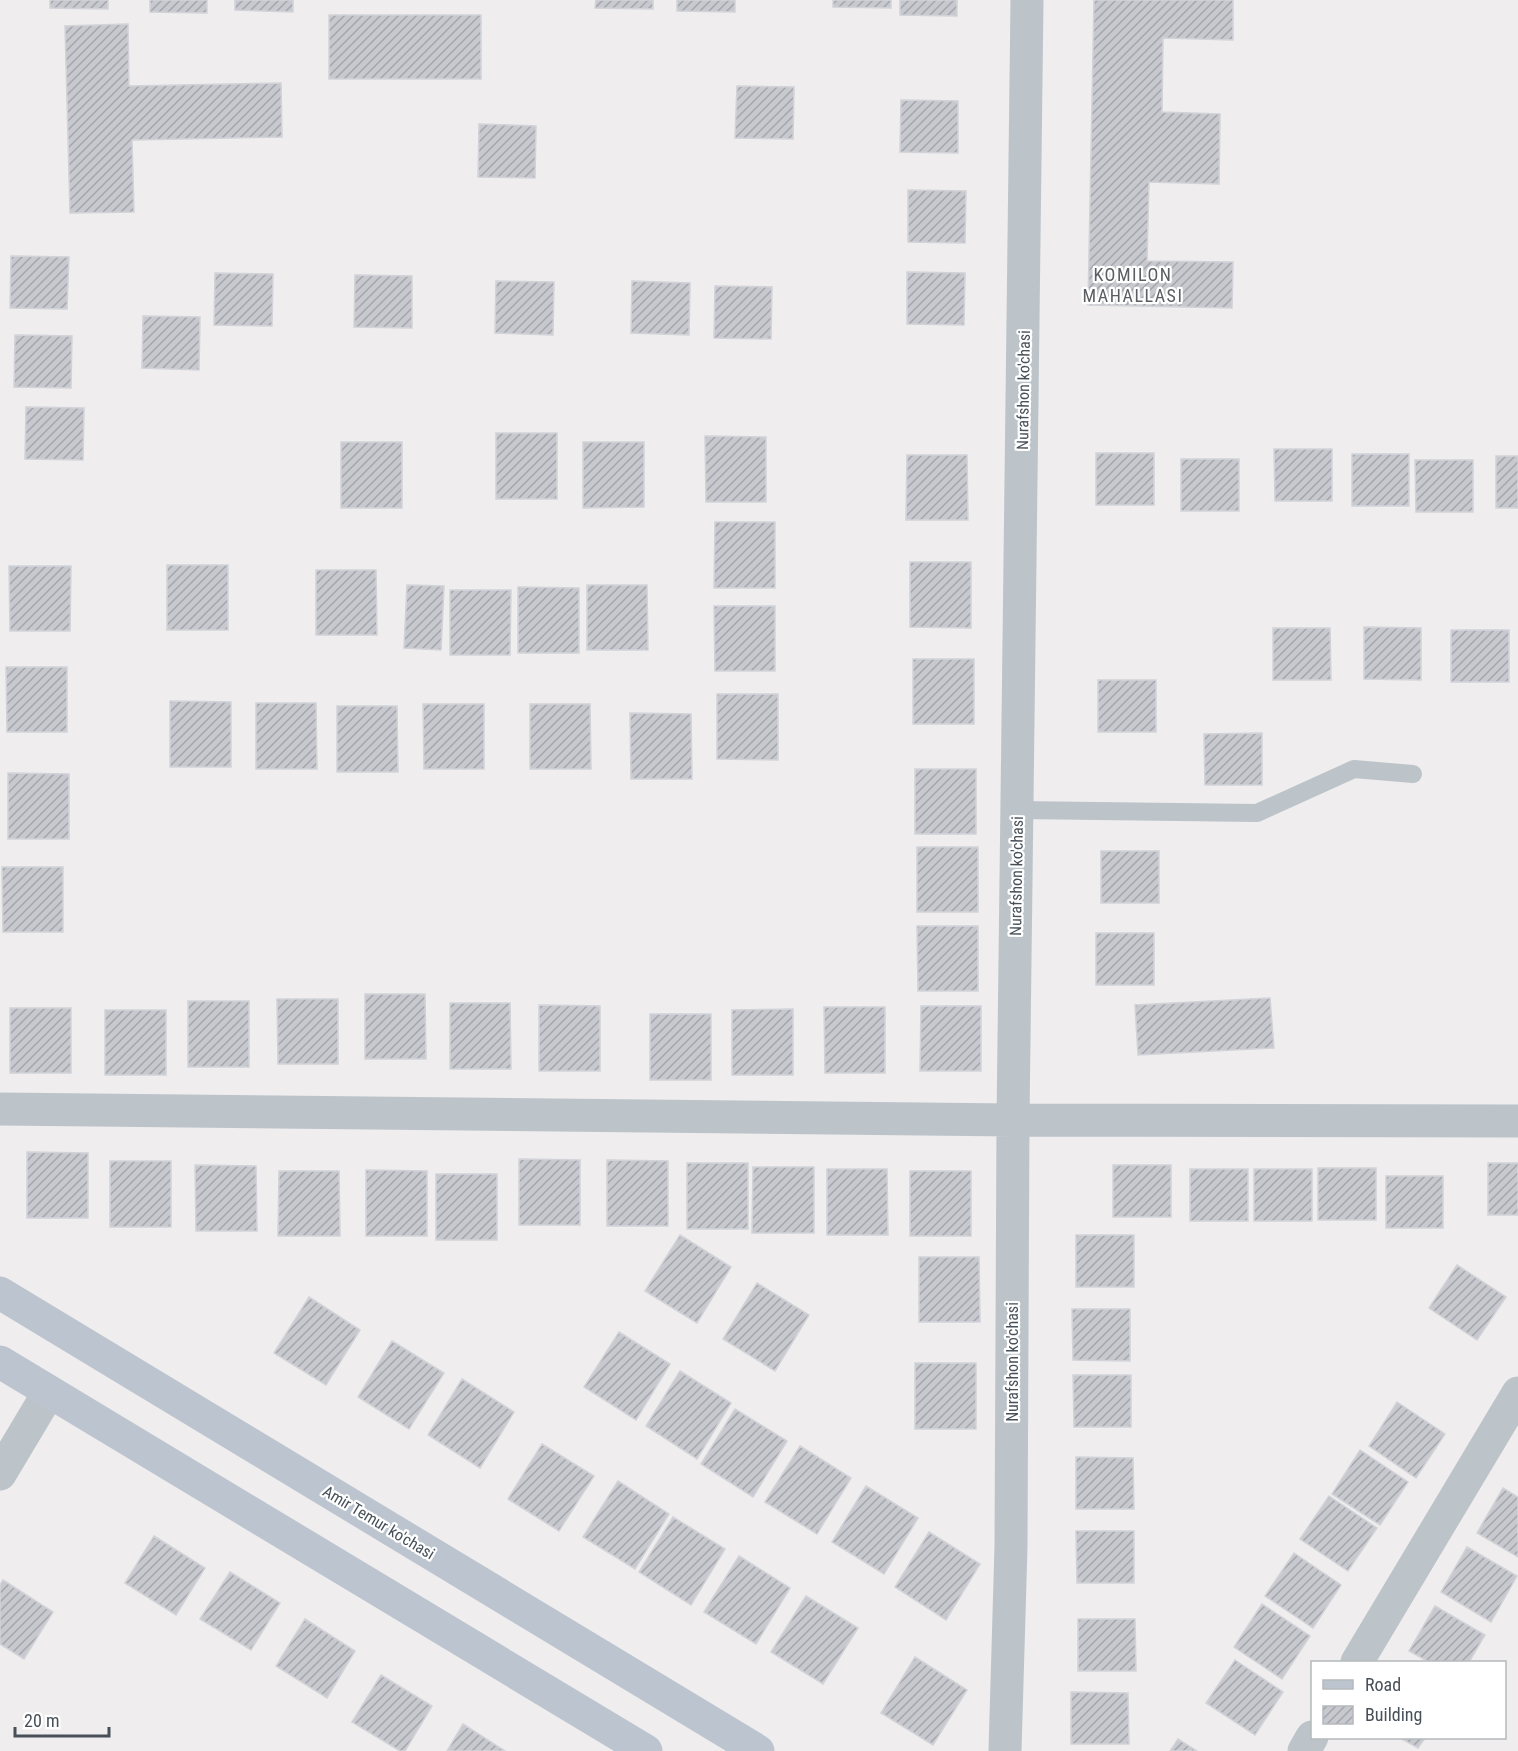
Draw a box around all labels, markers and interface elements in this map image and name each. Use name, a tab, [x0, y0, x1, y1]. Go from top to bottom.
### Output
district label: KOMILON MAHALLASI	[1083, 264, 1183, 306]
street label: Nurafshon ko'chasi	[1013, 330, 1034, 450]
street label: Nurafshon ko'chasi	[1006, 816, 1027, 936]
street label: Nurafshon ko'chasi	[1003, 1302, 1022, 1422]
street label: Amir Temur ko'chasi	[319, 1482, 438, 1563]
legend	[1311, 1661, 1506, 1739]
text: Road	[1365, 1674, 1401, 1695]
scale bar	[15, 1700, 110, 1738]
text: Building	[1365, 1704, 1422, 1725]
text: 20 m	[24, 1710, 59, 1731]

